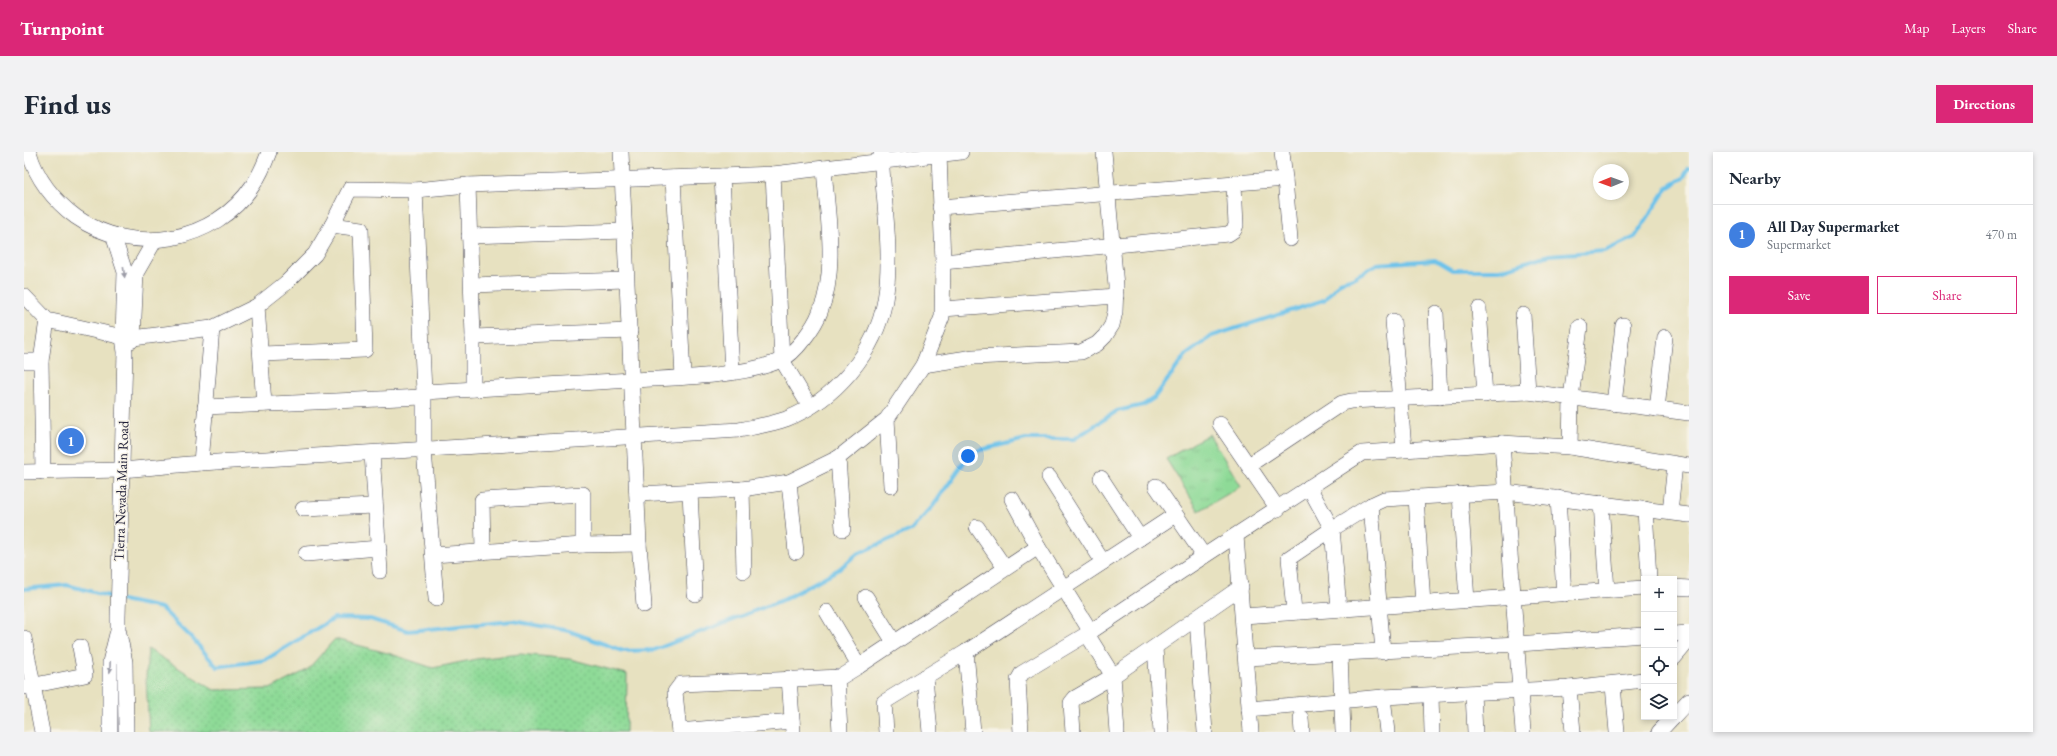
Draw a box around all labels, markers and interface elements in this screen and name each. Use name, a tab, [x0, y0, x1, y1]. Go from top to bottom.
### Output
text: Turnpoint	[20, 16, 104, 41]
text: Map	[1904, 19, 1929, 37]
text: Layers	[1951, 19, 1986, 37]
text: Share	[2008, 19, 2037, 37]
button: Directions	[1936, 85, 2033, 123]
text: Find us	[24, 86, 111, 122]
north arrow	[1593, 164, 1629, 200]
text: Nearby	[1729, 167, 1781, 189]
text: All Day Supermarket	[1767, 217, 1899, 236]
text: 1	[1739, 226, 1745, 243]
text: 470 m	[1986, 226, 2017, 243]
text: Supermarket	[1767, 236, 1831, 253]
one-way arrow	[121, 266, 127, 279]
button: Save	[1729, 276, 1869, 314]
button: Share	[1877, 276, 2017, 314]
street label: Tierra Nevada Main Road	[110, 420, 132, 561]
pin: 1	[58, 426, 84, 456]
your location	[958, 446, 978, 466]
map controls	[1641, 576, 1677, 720]
button: +	[1641, 576, 1677, 612]
button: −	[1641, 612, 1677, 648]
button: locate	[1641, 648, 1677, 684]
one-way arrow	[107, 661, 113, 674]
button: layers	[1641, 684, 1677, 720]

